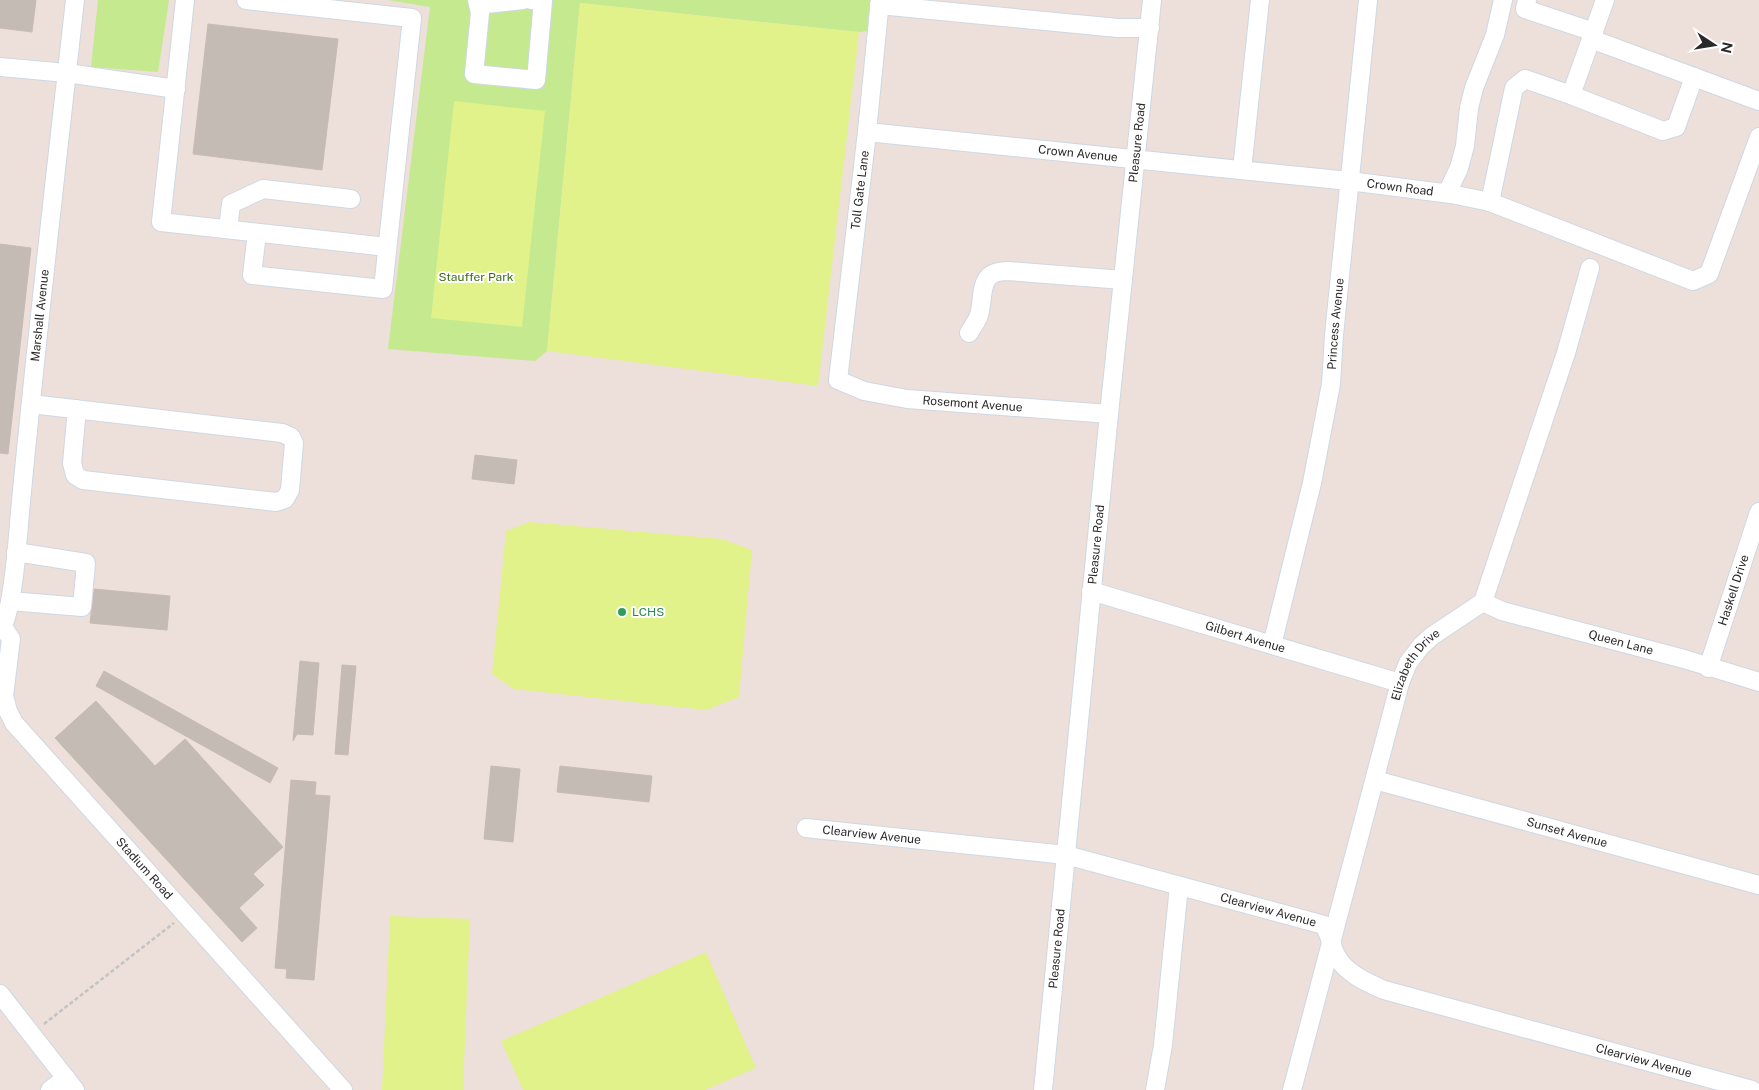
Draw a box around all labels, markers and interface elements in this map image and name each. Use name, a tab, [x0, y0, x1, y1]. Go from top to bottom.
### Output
north arrow	[1689, 20, 1739, 70]
text: N	[1718, 41, 1736, 55]
street label: Pleasure Road	[1126, 102, 1148, 183]
street label: Crown Avenue	[1037, 142, 1119, 164]
street label: Toll Gate Lane	[848, 150, 872, 230]
street label: Crown Road	[1366, 176, 1434, 199]
street label: Marshall Avenue	[28, 268, 52, 362]
park label: Stauffer Park	[438, 270, 514, 284]
street label: Princess Avenue	[1325, 277, 1347, 370]
street label: Rosemont Avenue	[922, 393, 1023, 415]
street label: Pleasure Road	[1085, 504, 1107, 585]
street label: Haskell Drive	[1715, 553, 1752, 627]
place label: LCHS	[632, 605, 664, 619]
marker: LCHS	[616, 606, 628, 618]
street label: Gilbert Avenue	[1204, 618, 1287, 656]
street label: Elizabeth Drive	[1389, 626, 1442, 702]
street label: Queen Lane	[1587, 627, 1655, 658]
street label: Sunset Avenue	[1525, 815, 1609, 850]
street label: Clearview Avenue	[822, 823, 922, 847]
street label: Stadium Road	[113, 835, 176, 902]
street label: Clearview Avenue	[1219, 890, 1318, 930]
street label: Pleasure Road	[1046, 908, 1068, 989]
street label: Clearview Avenue	[1594, 1041, 1694, 1080]

